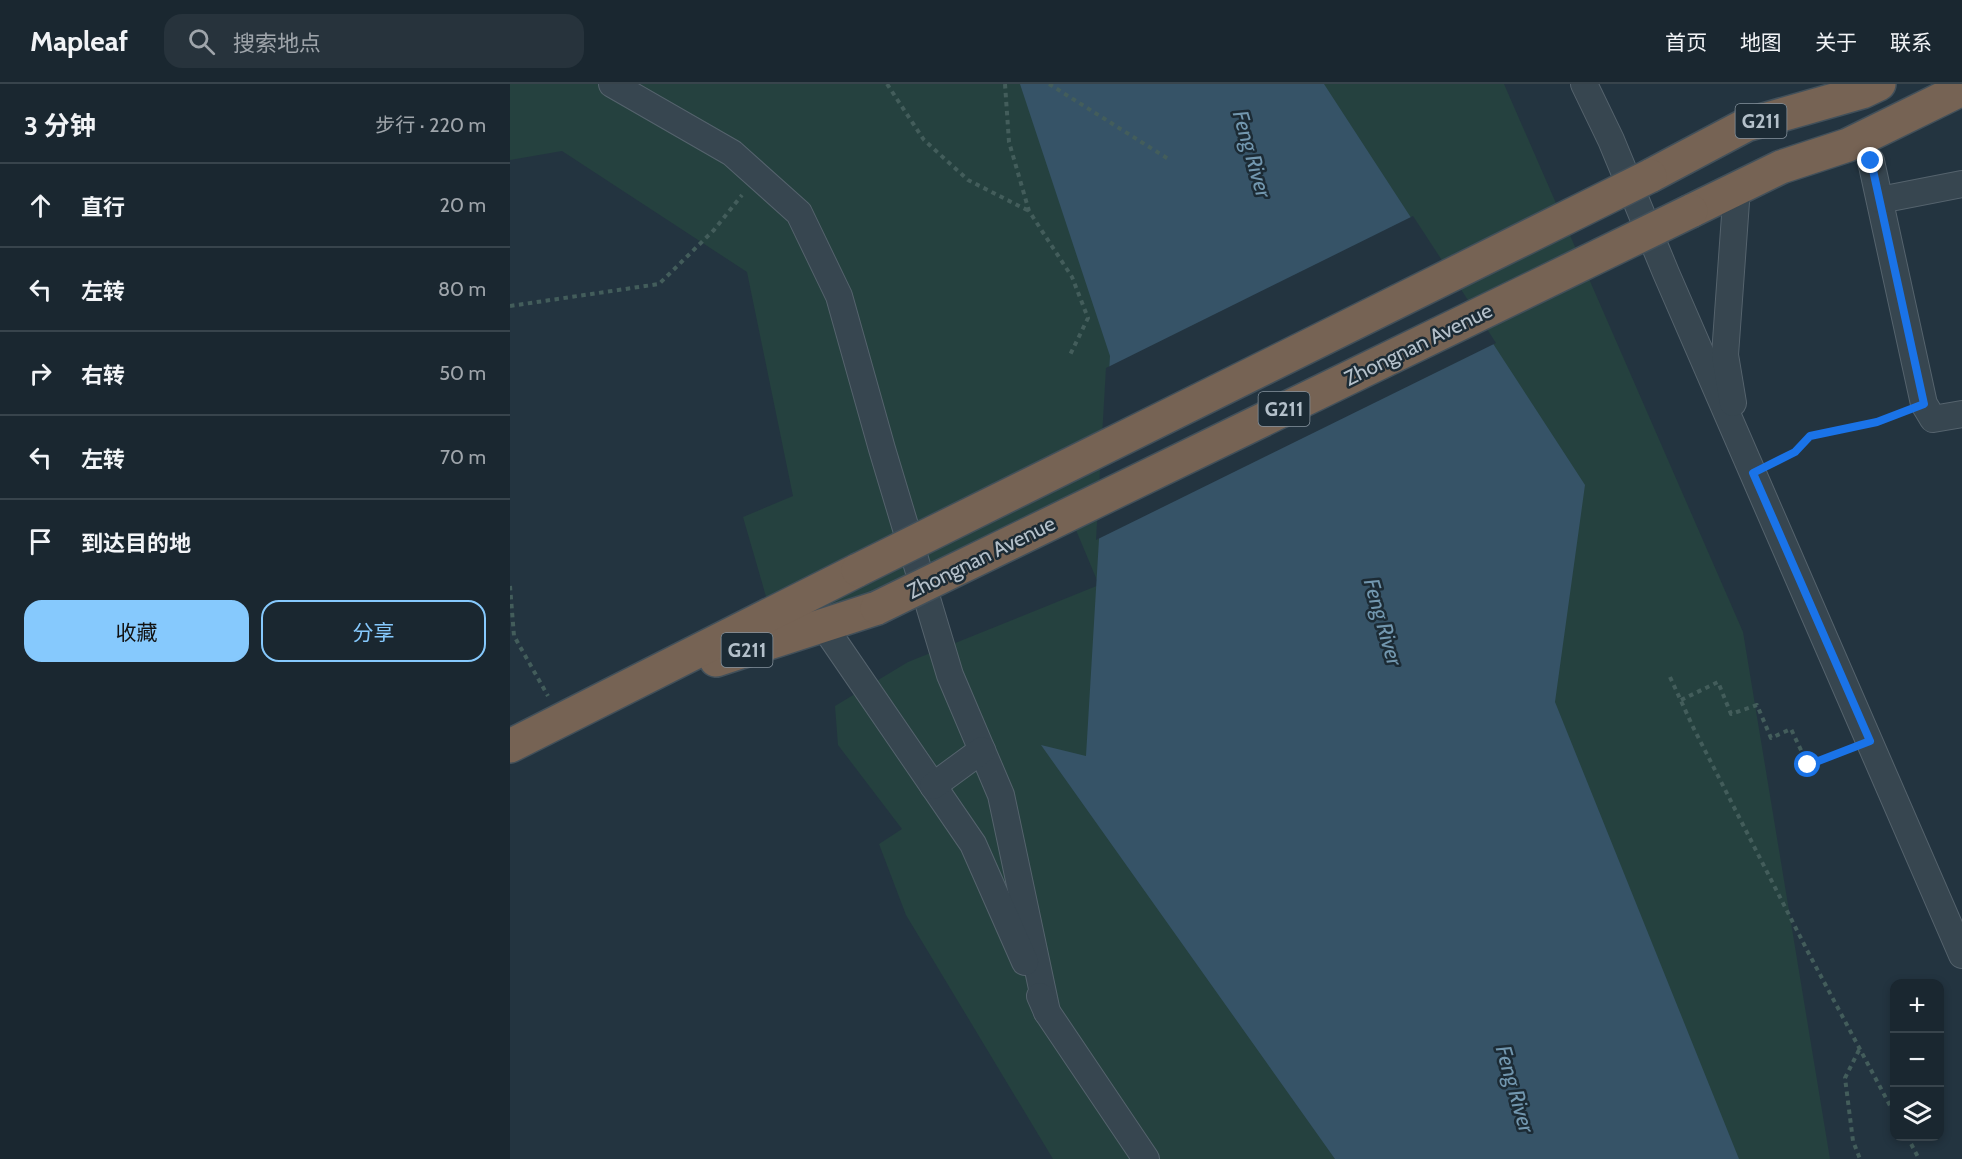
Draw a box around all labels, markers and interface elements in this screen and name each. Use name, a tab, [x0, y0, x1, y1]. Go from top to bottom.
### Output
search box	[164, 14, 584, 68]
text: Mapleaf	[30, 24, 128, 58]
icon: search	[185, 25, 218, 58]
text: 搜索地点	[233, 30, 321, 57]
text: 首页	[1665, 30, 1707, 55]
text: 地图	[1740, 30, 1782, 55]
text: 关于	[1815, 30, 1857, 55]
text: 联系	[1890, 30, 1932, 55]
road number: G211	[1736, 104, 1786, 138]
water label: Feng River	[1227, 107, 1278, 202]
text: 3 分钟	[24, 110, 96, 142]
text: 步行 · 220 m	[375, 113, 486, 137]
route end	[1857, 147, 1883, 173]
icon: ahead	[24, 189, 57, 222]
text: 20 m	[440, 193, 486, 217]
text: 直行	[81, 194, 125, 221]
icon: left	[24, 273, 57, 306]
text: 80 m	[438, 277, 486, 301]
text: 左转	[81, 278, 125, 305]
street label: Zhongnan Avenue	[1340, 297, 1496, 391]
icon: right	[24, 357, 57, 390]
text: 50 m	[439, 361, 486, 385]
text: 右转	[81, 362, 125, 389]
road number: G211	[1258, 392, 1310, 426]
icon: left	[24, 441, 57, 474]
text: 70 m	[440, 445, 486, 469]
text: 左转	[81, 446, 125, 473]
street label: Zhongnan Avenue	[903, 510, 1059, 604]
icon: arrive	[24, 525, 57, 558]
text: 到达目的地	[81, 530, 191, 557]
water label: Feng River	[1358, 575, 1409, 670]
button: 收藏	[24, 600, 249, 662]
button: 分享	[261, 600, 486, 662]
road number: G211	[722, 633, 772, 667]
route start	[1794, 751, 1820, 777]
map controls	[1890, 979, 1944, 1141]
button: +	[1890, 979, 1944, 1033]
button: −	[1890, 1033, 1944, 1087]
water label: Feng River	[1490, 1042, 1541, 1137]
button: layers	[1890, 1087, 1944, 1141]

